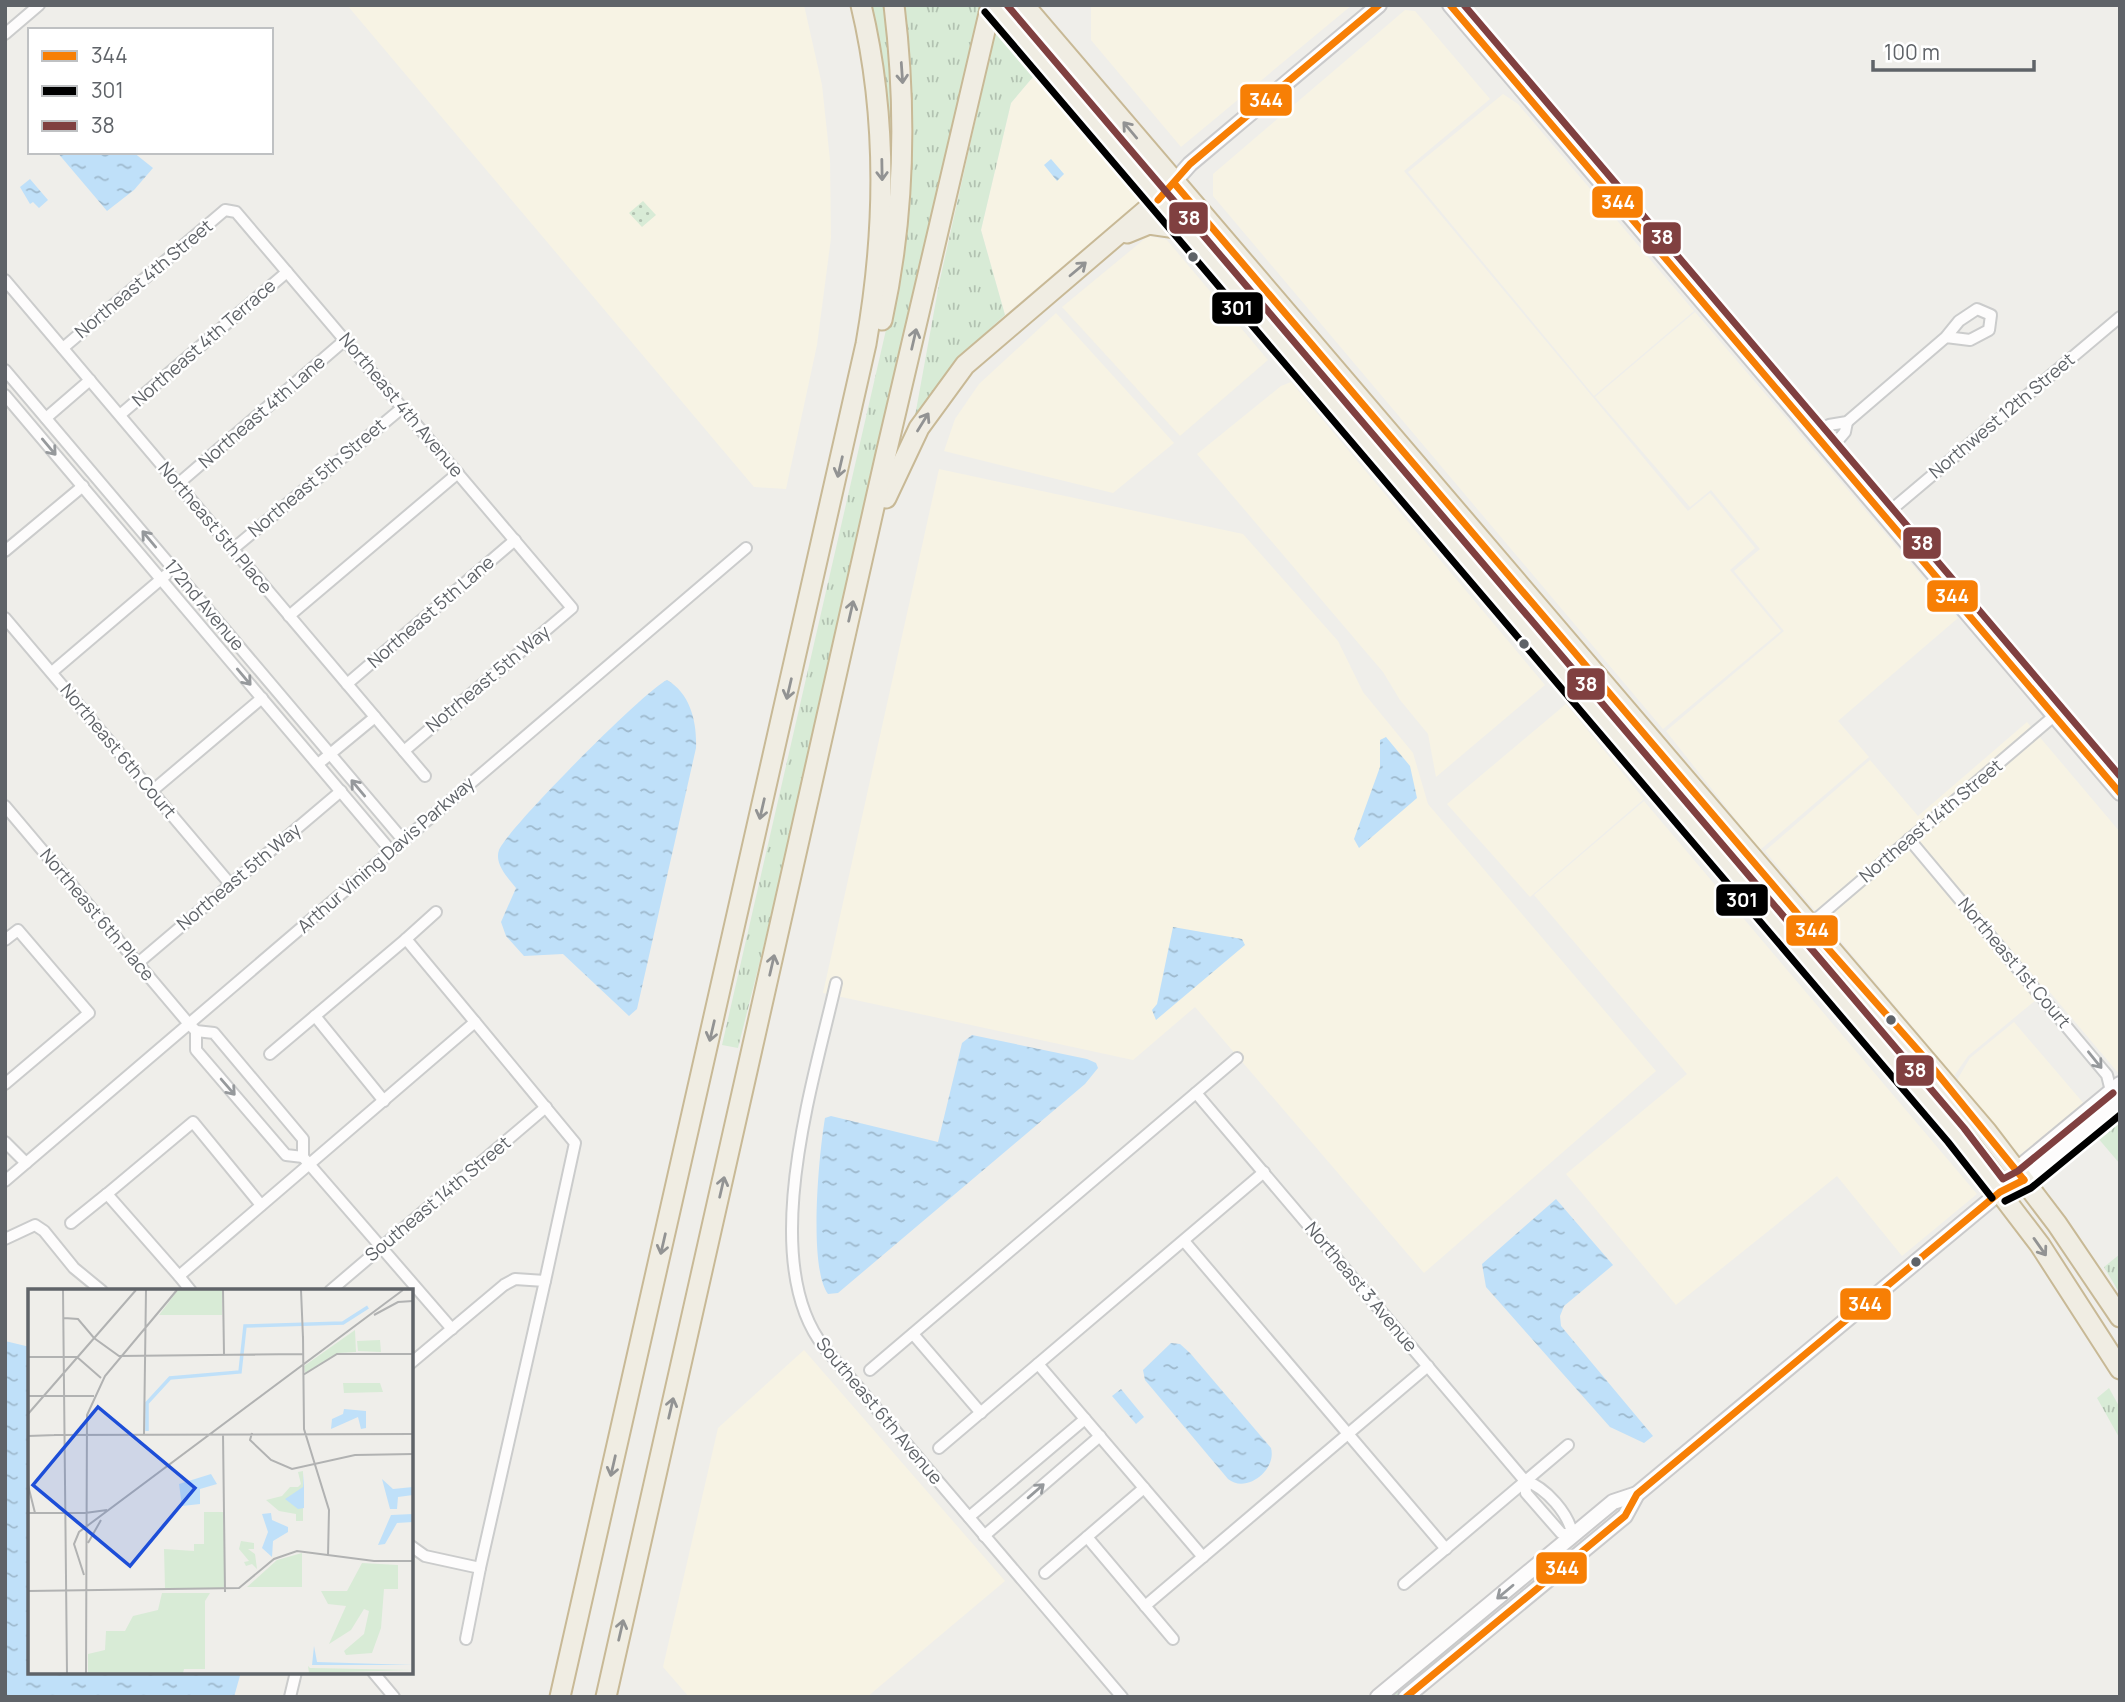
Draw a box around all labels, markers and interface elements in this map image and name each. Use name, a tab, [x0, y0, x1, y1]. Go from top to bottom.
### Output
legend	[28, 28, 273, 154]
scale bar	[1873, 28, 2034, 72]
text: 100 m	[1884, 38, 1940, 66]
text: 344	[91, 41, 128, 69]
one-way arrow	[895, 61, 908, 84]
text: 301	[91, 76, 124, 104]
line badge: 344	[1239, 83, 1293, 117]
text: 344	[1249, 87, 1283, 113]
text: 38	[91, 111, 115, 139]
one-way arrow	[1122, 122, 1138, 140]
one-way arrow	[875, 158, 889, 181]
line badge: 344	[1591, 185, 1644, 219]
text: 344	[1601, 189, 1635, 215]
line badge: 38	[1168, 201, 1209, 235]
text: 38	[1178, 205, 1200, 231]
street label: Northeast 4th Street	[69, 213, 217, 343]
line badge: 38	[1642, 221, 1682, 255]
text: 38	[1651, 224, 1673, 250]
unlabelled marker	[1186, 250, 1200, 264]
one-way arrow	[1068, 261, 1086, 277]
street label: Northeast 4th Terrace	[127, 273, 280, 411]
line badge: 301	[1211, 291, 1264, 325]
text: 301	[1221, 295, 1253, 321]
street label: Northeast 4th Avenue	[334, 327, 469, 482]
one-way arrow	[907, 328, 921, 351]
street label: Northwest 12th Street	[1923, 347, 2079, 483]
street label: Northeast 4th Lane	[193, 350, 330, 473]
street label: Northeast 5th Street	[242, 413, 390, 542]
one-way arrow	[916, 413, 930, 433]
one-way arrow	[41, 438, 57, 456]
one-way arrow	[832, 455, 846, 478]
street label: Northeast 5th Place	[153, 456, 278, 598]
line badge: 38	[1902, 526, 1942, 560]
one-way arrow	[141, 530, 157, 548]
text: 38	[1911, 530, 1933, 556]
street label: Northeast 5th Lane	[362, 550, 499, 673]
street label: 172nd Avenue	[159, 553, 250, 655]
line badge: 344	[1926, 579, 1979, 613]
text: 344	[1935, 583, 1969, 609]
one-way arrow	[845, 600, 859, 623]
street label: Notrheast 5th Way	[420, 619, 555, 737]
unlabelled marker	[1517, 637, 1531, 651]
one-way arrow	[236, 667, 252, 685]
line badge: 38	[1566, 667, 1606, 701]
text: 38	[1575, 671, 1597, 697]
one-way arrow	[782, 677, 796, 700]
street label: Northeast 6th Court	[55, 678, 182, 823]
street label: Northeast 14th Street	[1854, 753, 2007, 887]
street label: Arthur Vining Davis Parkway	[292, 770, 479, 938]
one-way arrow	[351, 779, 366, 797]
one-way arrow	[755, 797, 768, 820]
street label: Northeast 5th Way	[171, 817, 306, 935]
street label: Northeast 6th Place	[35, 843, 160, 986]
line badge: 301	[1715, 883, 1769, 917]
text: 301	[1726, 887, 1758, 913]
street label: Northeast 1st Court	[1953, 892, 2076, 1033]
line badge: 344	[1785, 914, 1839, 947]
text: 344	[1795, 917, 1829, 943]
one-way arrow	[766, 954, 779, 977]
unlabelled marker	[1884, 1013, 1898, 1027]
one-way arrow	[704, 1019, 718, 1042]
one-way arrow	[2087, 1050, 2103, 1068]
line badge: 38	[1895, 1054, 1935, 1087]
text: 38	[1904, 1057, 1926, 1083]
one-way arrow	[220, 1078, 236, 1096]
street label: Southeast 14th Street	[360, 1130, 515, 1266]
one-way arrow	[716, 1176, 729, 1198]
street label: Northeast 3 Avenue	[1300, 1216, 1423, 1357]
one-way arrow	[656, 1232, 669, 1255]
one-way arrow	[2033, 1237, 2048, 1256]
unlabelled marker	[1909, 1255, 1923, 1269]
line badge: 344	[1839, 1287, 1892, 1321]
inset map	[28, 1289, 413, 1674]
text: 344	[1848, 1291, 1882, 1317]
street label: Southeast 6th Avenue	[811, 1332, 948, 1489]
one-way arrow	[665, 1397, 679, 1420]
one-way arrow	[605, 1454, 619, 1477]
one-way arrow	[1027, 1483, 1045, 1499]
line badge: 344	[1535, 1551, 1588, 1585]
text: 344	[1545, 1555, 1579, 1581]
one-way arrow	[1496, 1584, 1514, 1600]
one-way arrow	[615, 1619, 628, 1642]

